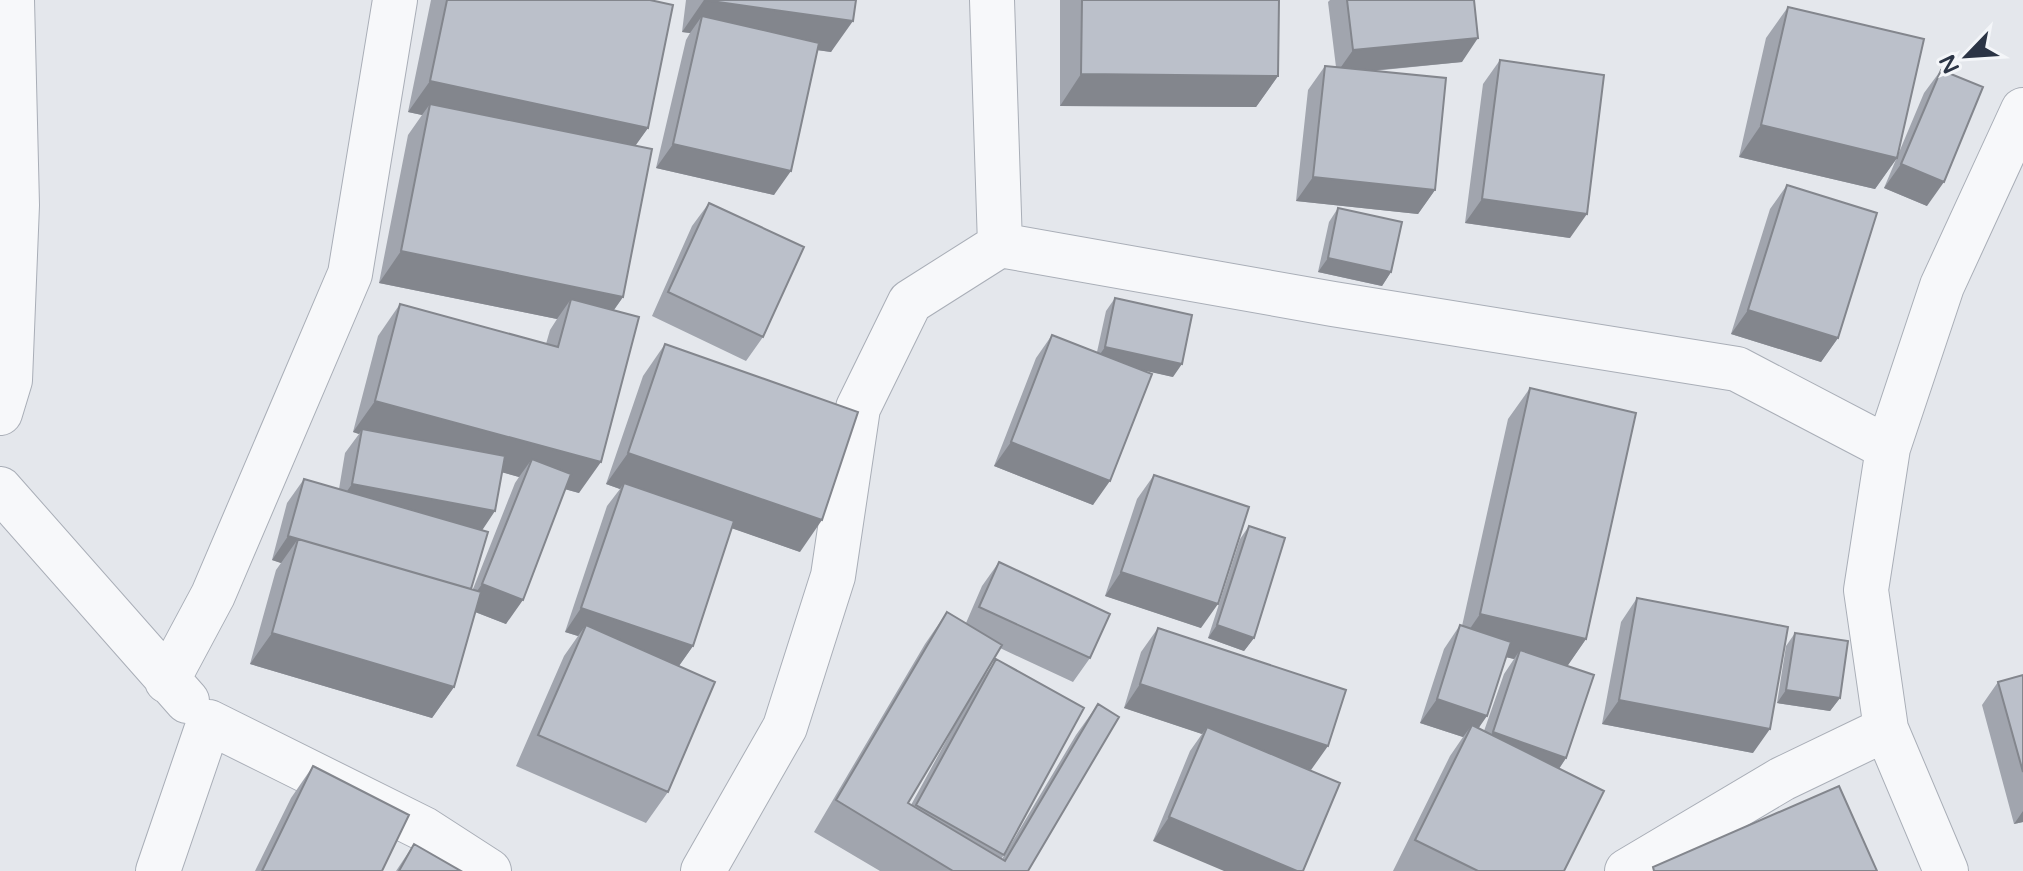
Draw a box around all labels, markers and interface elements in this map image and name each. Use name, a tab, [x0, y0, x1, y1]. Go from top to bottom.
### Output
north arrow	[1927, 16, 2007, 96]
text: N	[1934, 51, 1965, 78]

